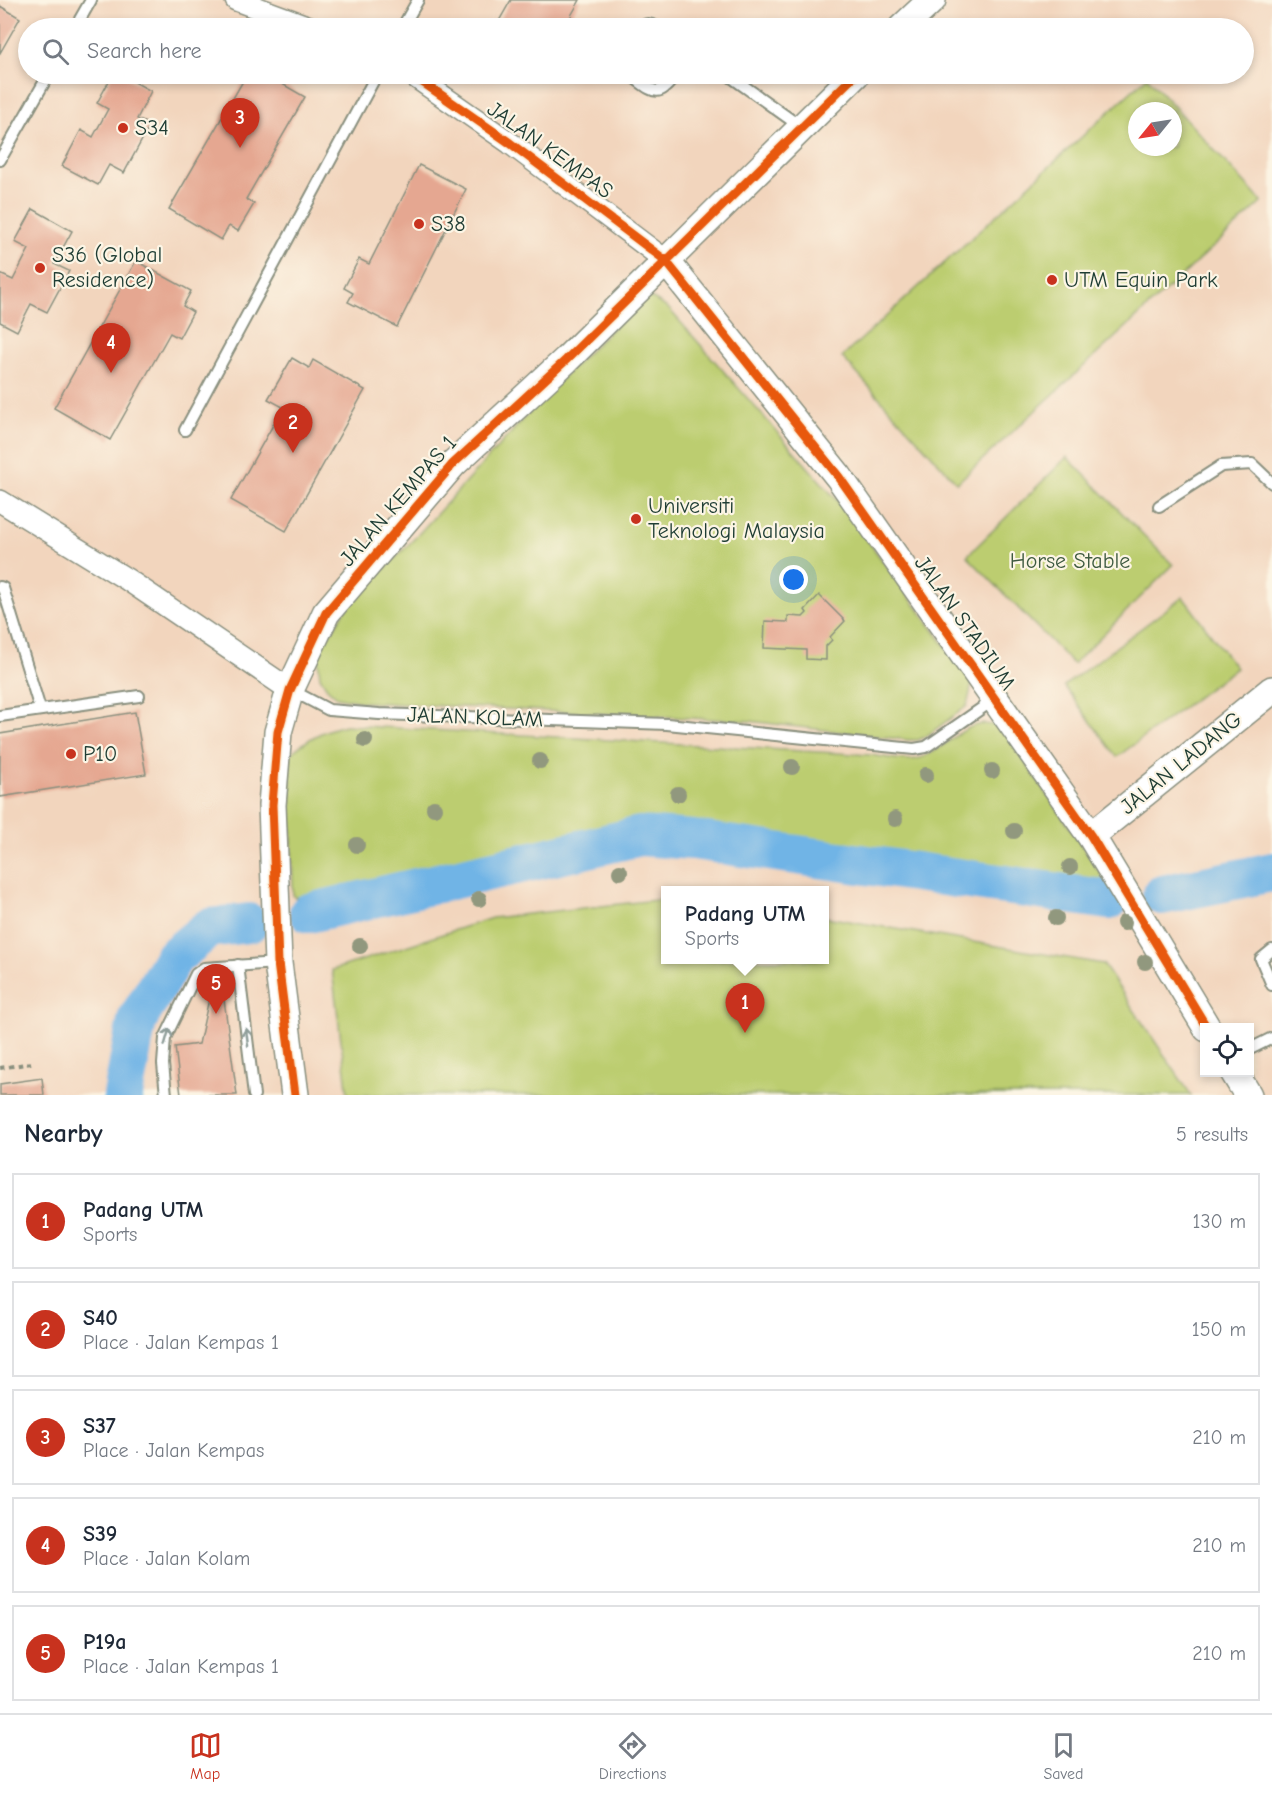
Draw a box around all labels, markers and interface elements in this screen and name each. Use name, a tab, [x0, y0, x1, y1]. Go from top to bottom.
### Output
search box	[18, 18, 1254, 84]
icon: search	[39, 35, 72, 68]
text: Search here	[87, 38, 202, 64]
street label: JALAN KEMPAS	[482, 96, 618, 204]
pin: 3	[220, 98, 260, 148]
north arrow	[1128, 102, 1182, 156]
place label: S34	[135, 115, 169, 141]
marker: S34	[116, 121, 130, 135]
place label: S38	[431, 211, 466, 237]
marker: S38	[412, 217, 426, 231]
place label: S36 (Global Residence)	[52, 242, 162, 293]
marker: S36 (Global Residence)	[33, 261, 47, 275]
place label: UTM Equin Park	[1064, 267, 1218, 293]
marker: UTM Equin Park	[1045, 273, 1059, 287]
pin: 4	[92, 324, 130, 373]
pin: 2	[274, 404, 312, 453]
street label: JALAN KEMPAS 1	[334, 430, 462, 572]
place label: Universiti Teknologi Malaysia	[648, 493, 825, 544]
marker: Universiti Teknologi Malaysia	[629, 512, 643, 526]
park label: Horse Stable	[1010, 548, 1130, 574]
street label: JALAN STADIUM	[909, 551, 1021, 695]
your location	[779, 565, 808, 594]
street label: JALAN KOLAM	[406, 702, 544, 732]
street label: JALAN LADANG	[1115, 706, 1247, 820]
place label: P10	[83, 741, 117, 767]
marker: P10	[64, 747, 78, 761]
popup	[661, 886, 829, 964]
text: Padang UTM	[685, 901, 805, 927]
text: Sports	[685, 927, 739, 950]
pin: 5	[196, 964, 236, 1014]
pin: 1	[726, 984, 764, 1033]
map controls	[1200, 1023, 1254, 1077]
button: locate	[1200, 1023, 1254, 1077]
one-way arrow	[162, 1028, 174, 1047]
one-way arrow	[241, 1028, 252, 1047]
text: Nearby	[24, 1119, 103, 1149]
text: 5 results	[1176, 1123, 1248, 1146]
text: Padang UTM	[83, 1197, 203, 1223]
text: 1	[42, 1210, 49, 1233]
text: 130 m	[1193, 1210, 1246, 1233]
text: Sports	[83, 1223, 137, 1246]
text: S40	[83, 1305, 118, 1331]
text: 2	[41, 1318, 50, 1341]
text: 150 m	[1192, 1318, 1246, 1341]
text: Place · Jalan Kempas 1	[83, 1331, 279, 1354]
text: S37	[83, 1413, 116, 1439]
text: 3	[41, 1426, 50, 1449]
text: 210 m	[1192, 1426, 1246, 1449]
text: Place · Jalan Kempas	[83, 1439, 264, 1462]
text: S39	[83, 1521, 117, 1547]
text: 4	[41, 1534, 50, 1557]
text: 210 m	[1192, 1534, 1246, 1557]
text: Place · Jalan Kolam	[83, 1547, 250, 1570]
text: P19a	[83, 1629, 127, 1655]
text: 5	[40, 1642, 51, 1665]
text: 210 m	[1192, 1642, 1246, 1665]
text: Place · Jalan Kempas 1	[83, 1655, 279, 1678]
tab: Map	[189, 1729, 222, 1783]
tab: Directions	[599, 1729, 666, 1783]
tab: Saved	[1043, 1729, 1083, 1783]

